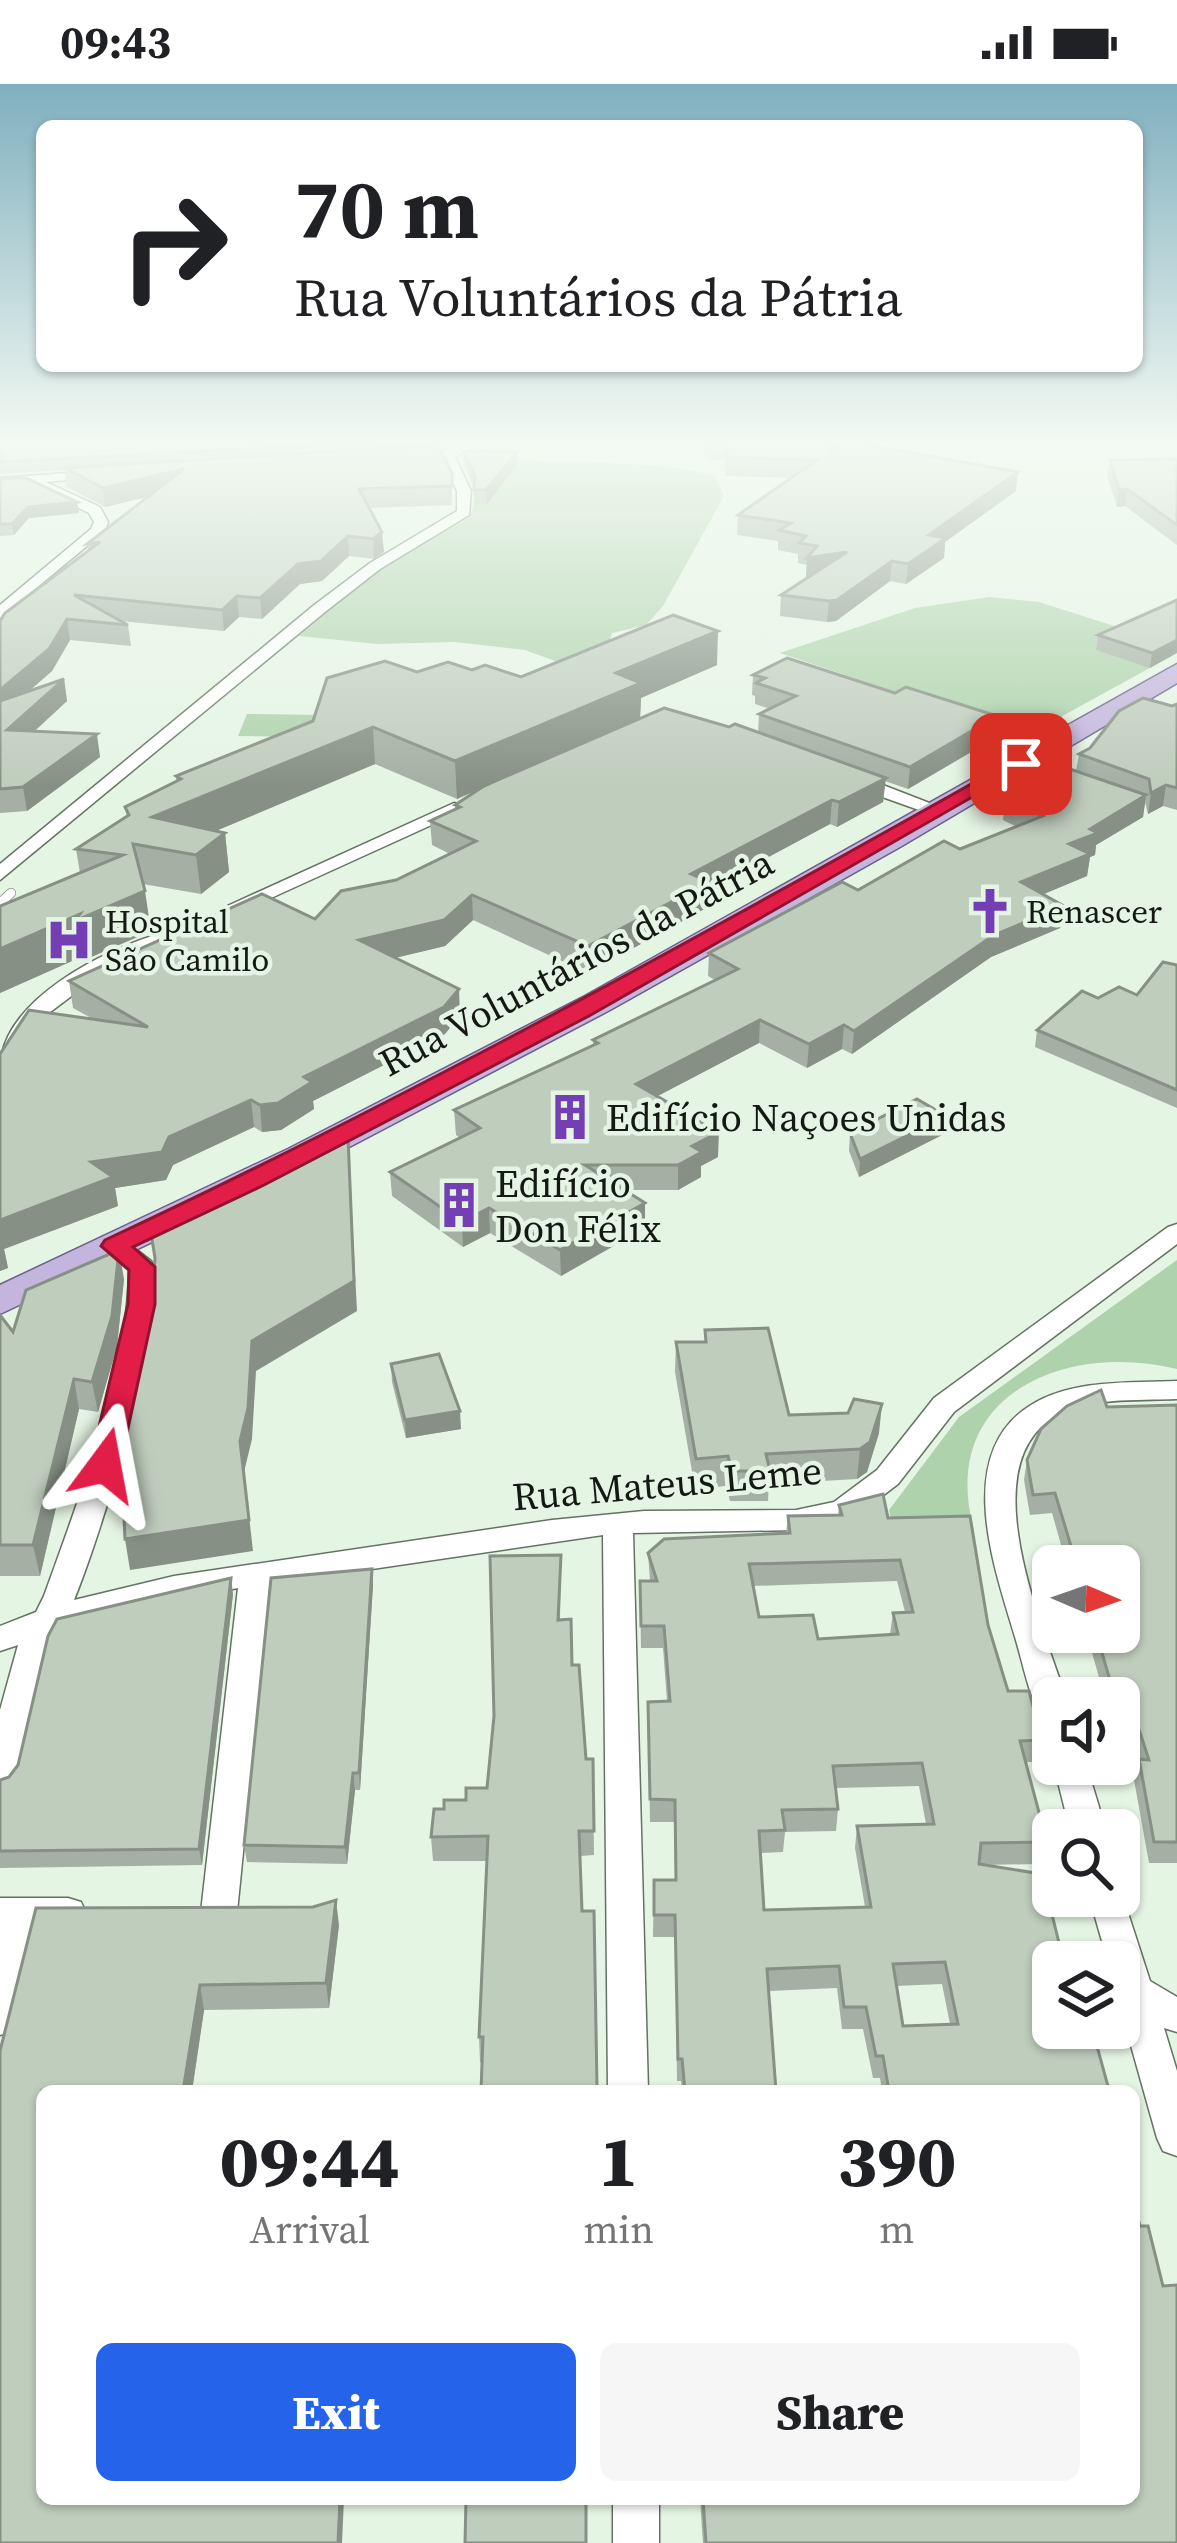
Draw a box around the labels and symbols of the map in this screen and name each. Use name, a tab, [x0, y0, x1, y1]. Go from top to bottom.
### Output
pin	[970, 713, 1072, 815]
street label: Rua Voluntários da Pátria	[370, 836, 783, 1089]
church icon: Renascer	[965, 886, 1015, 936]
place label: Renascer	[1026, 889, 1162, 934]
place label: Hospital São Camilo	[105, 899, 269, 982]
hospital icon: Hospital São Camilo	[44, 915, 94, 965]
place label: Edifício Naçoes Unidas	[606, 1091, 1006, 1144]
building icon: Edifício Naçoes Unidas	[545, 1092, 595, 1142]
place label: Edifício Don Félix	[495, 1157, 662, 1255]
building icon: Edifício Don Félix	[434, 1180, 484, 1230]
position arrow	[42, 1402, 168, 1528]
street label: Rua Mateus Leme	[510, 1444, 824, 1523]
north arrow	[1032, 1545, 1140, 1653]

